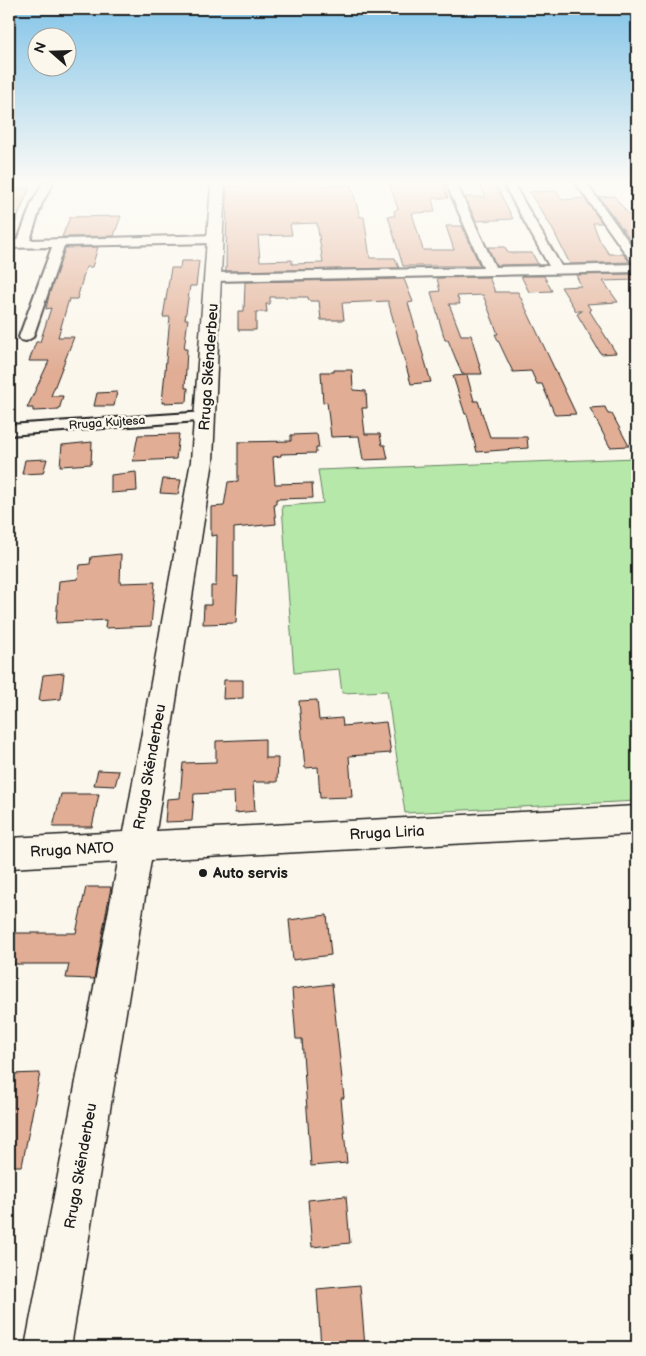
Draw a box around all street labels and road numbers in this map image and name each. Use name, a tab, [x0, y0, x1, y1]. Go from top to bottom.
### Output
street label: Rruga Skënderbeu	[195, 303, 223, 431]
street label: Rruga Kujtesa	[68, 413, 146, 433]
street label: Rruga Skënderbeu	[130, 703, 170, 831]
street label: Rruga Liria	[349, 822, 425, 844]
street label: Rruga NATO	[30, 838, 114, 862]
street label: Rruga Skënderbeu	[61, 1102, 101, 1230]

